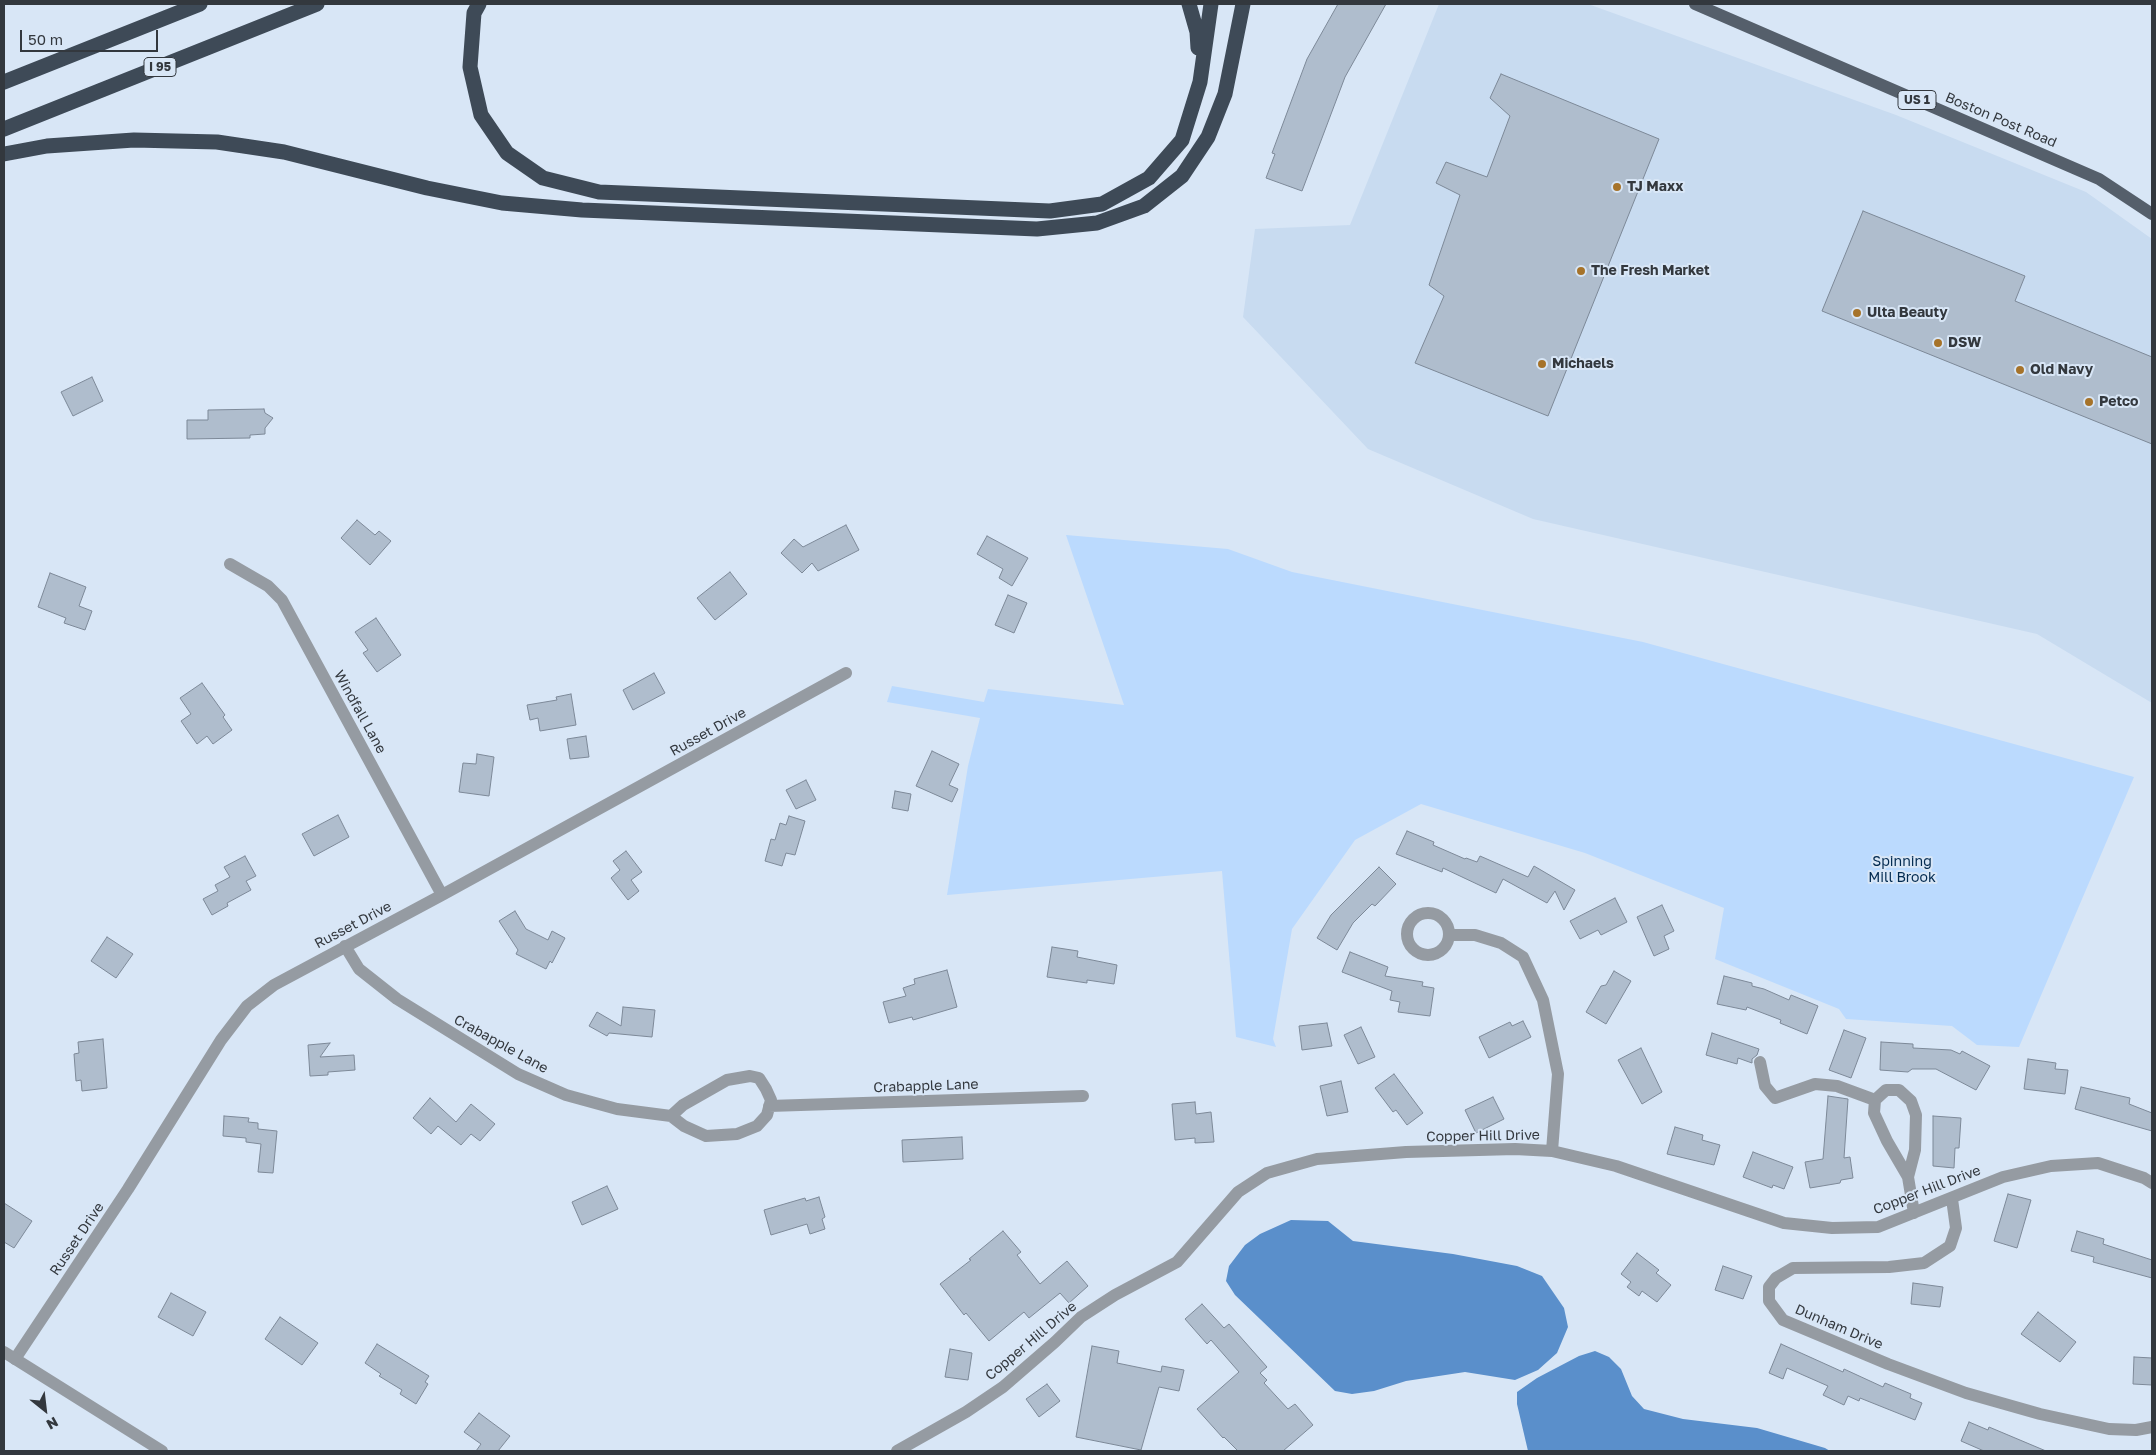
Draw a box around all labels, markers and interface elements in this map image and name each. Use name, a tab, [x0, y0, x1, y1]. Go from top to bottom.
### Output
scale bar	[22, 20, 160, 52]
text: 50 m	[28, 30, 63, 48]
road number: I 95	[144, 58, 176, 76]
street label: Boston Post Road	[1943, 89, 2059, 151]
road number: US 1	[1898, 90, 1936, 110]
place label: TJ Maxx	[1627, 179, 1683, 195]
marker: TJ Maxx	[1611, 181, 1623, 193]
place label: The Fresh Market	[1591, 263, 1710, 279]
marker: The Fresh Market	[1575, 265, 1587, 277]
place label: Ulta Beauty	[1867, 305, 1948, 321]
marker: Ulta Beauty	[1851, 307, 1863, 319]
place label: DSW	[1948, 335, 1981, 351]
marker: DSW	[1932, 337, 1944, 349]
place label: Michaels	[1552, 356, 1614, 372]
marker: Michaels	[1536, 358, 1548, 370]
place label: Old Navy	[2030, 362, 2093, 378]
marker: Old Navy	[2014, 364, 2026, 376]
place label: Petco	[2099, 394, 2138, 410]
marker: Petco	[2083, 396, 2095, 408]
street label: Windfall Lane	[330, 668, 390, 756]
street label: Russet Drive	[667, 704, 749, 760]
park label: Spinning Mill Brook	[1868, 854, 1936, 886]
street label: Russet Drive	[312, 898, 394, 952]
street label: Crabapple Lane	[451, 1011, 551, 1077]
street label: Crabapple Lane	[873, 1076, 979, 1096]
street label: Copper Hill Drive	[1426, 1127, 1540, 1145]
street label: Copper Hill Drive	[1871, 1162, 1983, 1218]
street label: Russet Drive	[46, 1199, 108, 1279]
street label: Copper Hill Drive	[982, 1298, 1080, 1384]
street label: Dunham Drive	[1792, 1301, 1886, 1353]
north arrow	[20, 1385, 70, 1435]
text: N	[44, 1414, 61, 1434]

